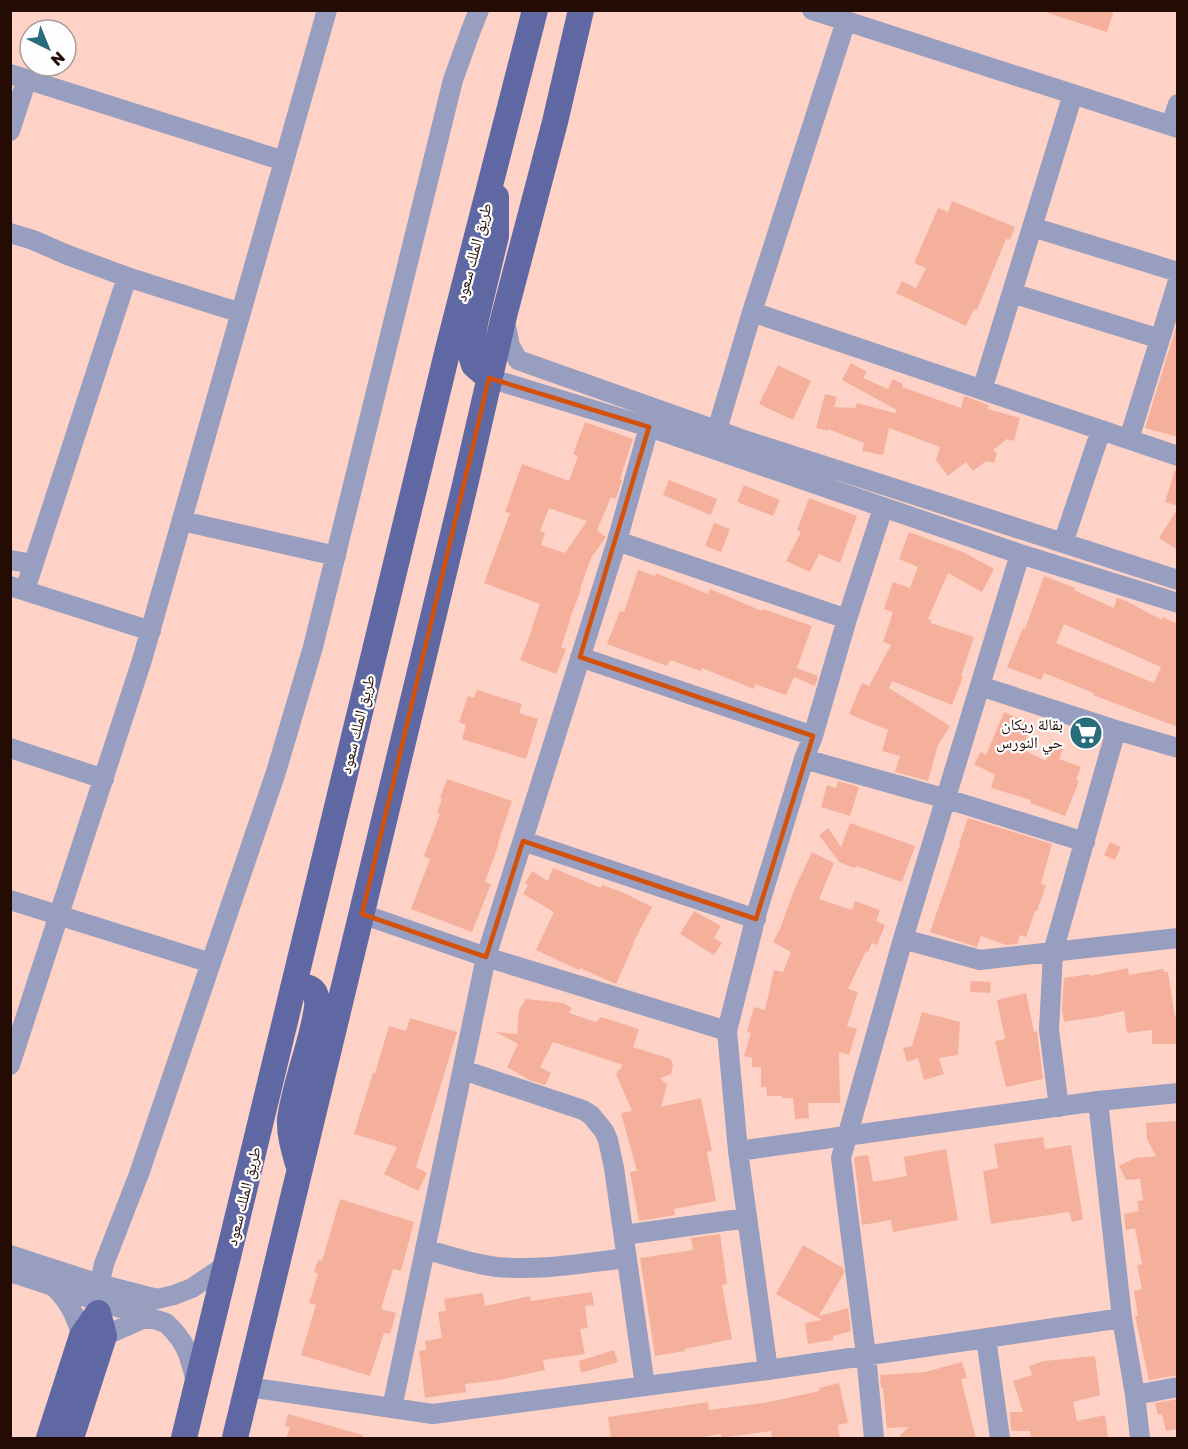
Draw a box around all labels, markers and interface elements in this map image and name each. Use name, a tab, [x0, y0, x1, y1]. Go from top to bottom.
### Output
north arrow	[18, 18, 78, 78]
text: N	[47, 48, 70, 70]
street label: طريق الملك سعود	[450, 200, 497, 304]
street label: طريق الملك سعود	[335, 672, 380, 776]
place label: بقالة ريكان حي النورس	[996, 714, 1063, 755]
supermarket icon: بقالة ريكان حي النورس	[1068, 715, 1104, 751]
street label: طريق الملك سعود	[221, 1144, 266, 1248]

